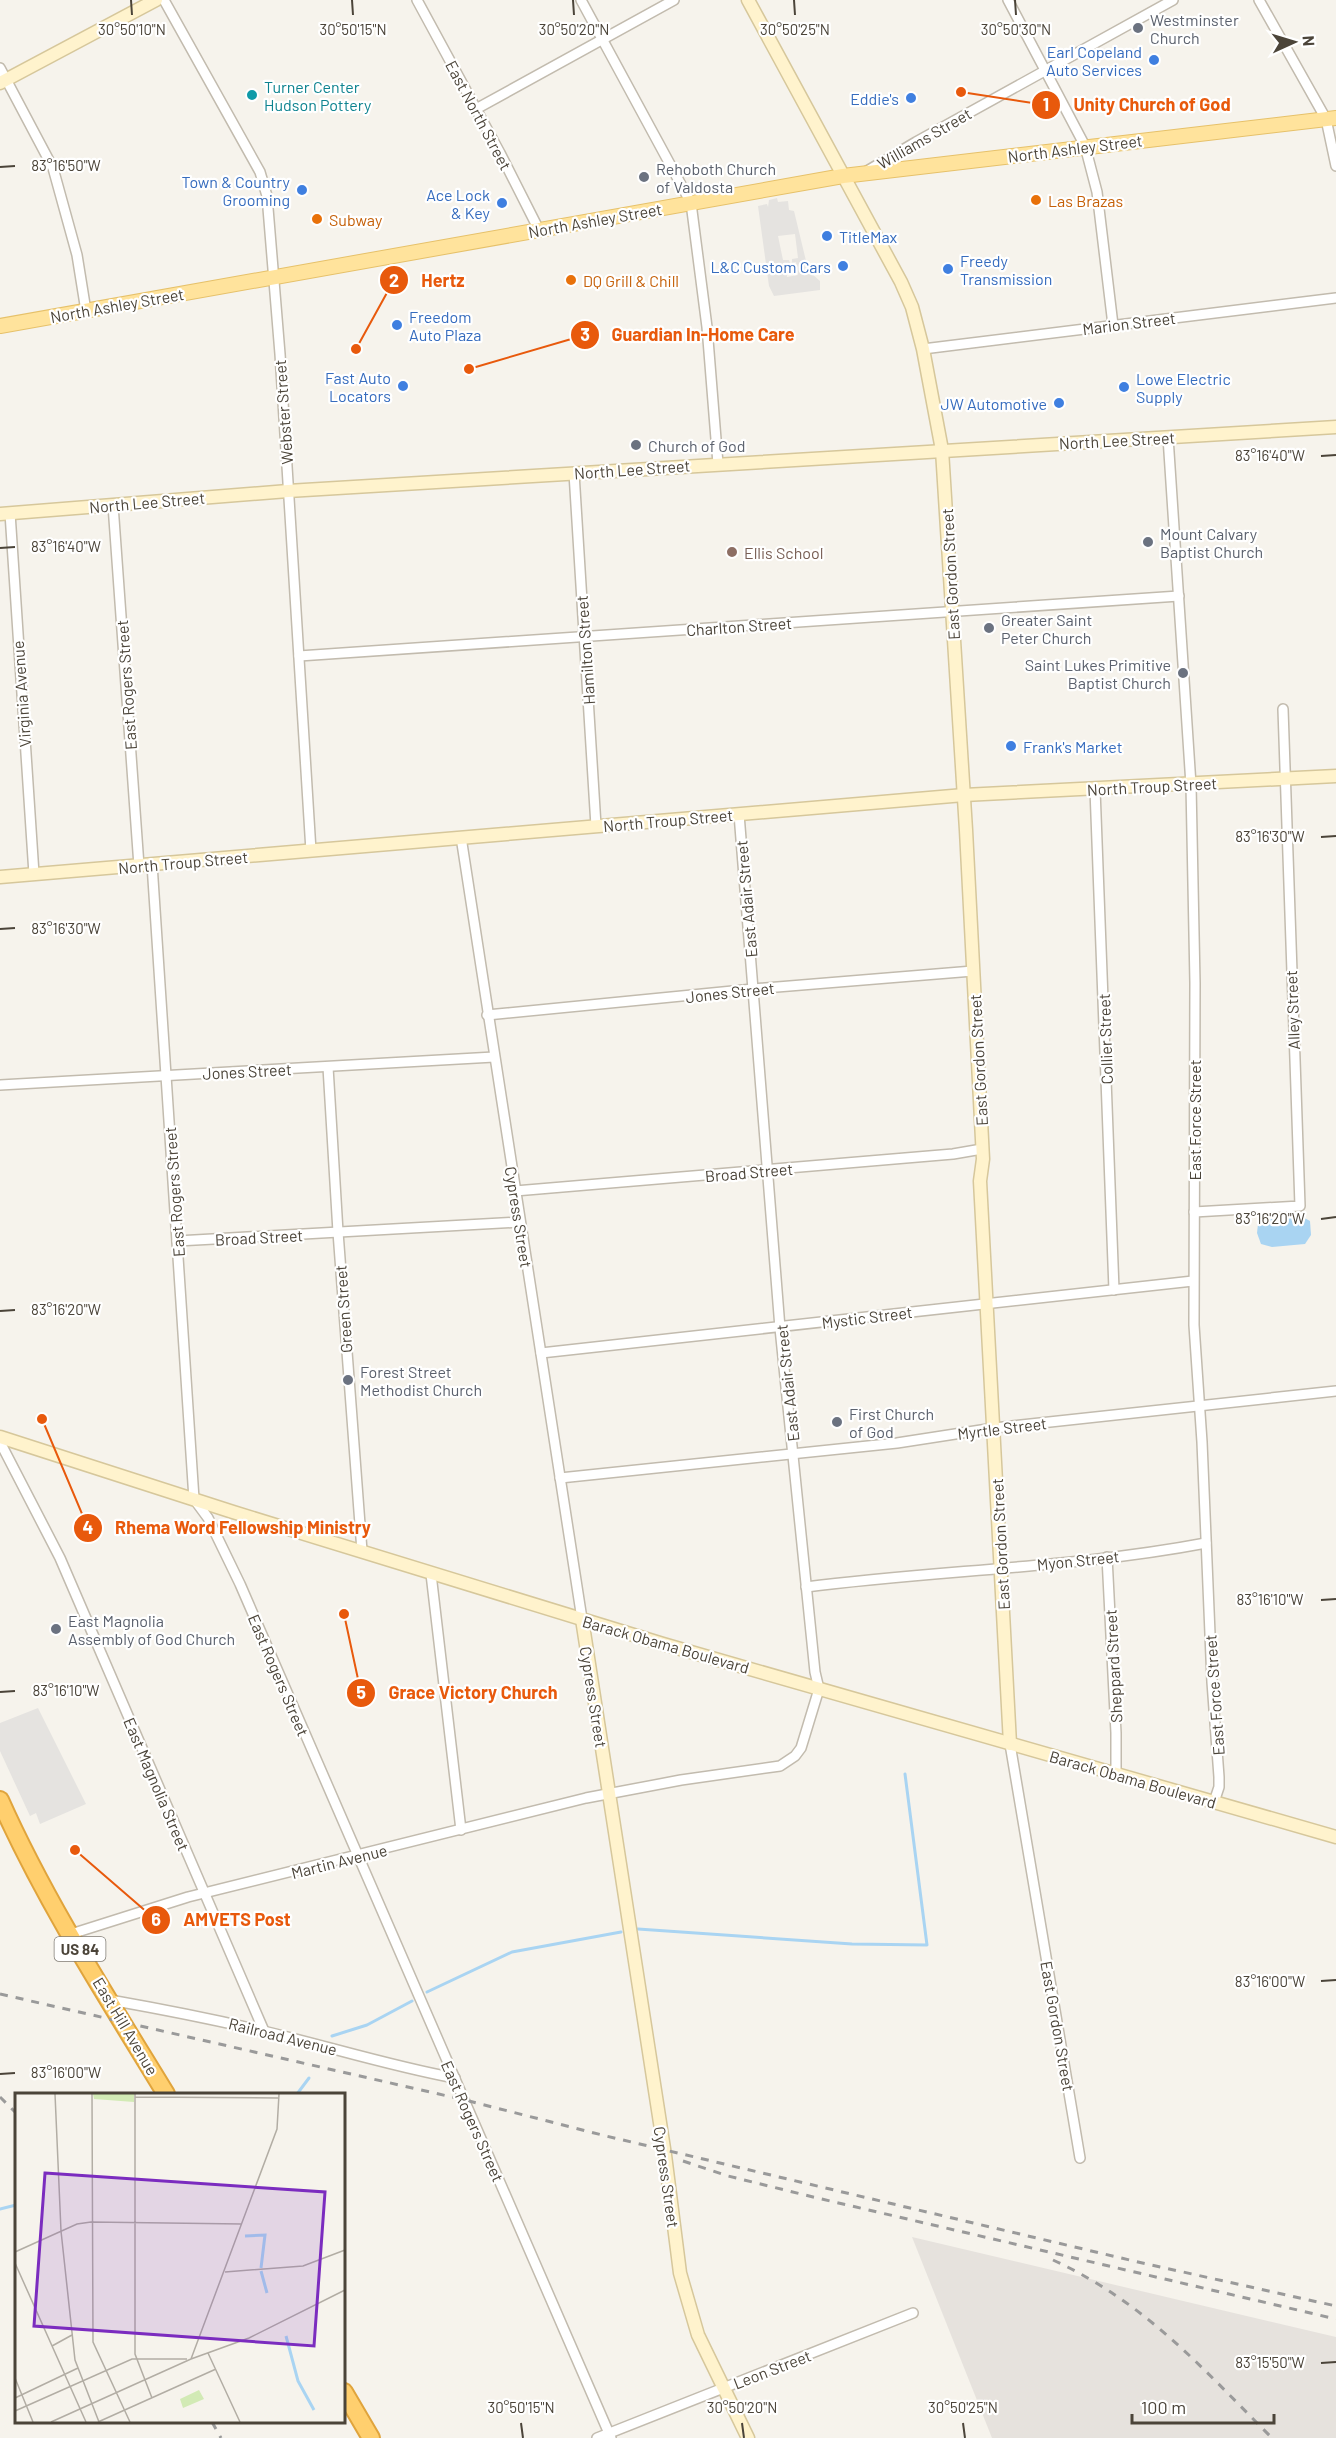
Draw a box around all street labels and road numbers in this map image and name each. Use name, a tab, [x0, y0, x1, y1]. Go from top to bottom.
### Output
street label: East North Street	[442, 57, 516, 173]
street label: Williams Street	[874, 103, 974, 173]
street label: North Ashley Street	[1007, 130, 1143, 166]
street label: North Ashley Street	[527, 199, 663, 241]
street label: North Ashley Street	[49, 284, 185, 326]
street label: Marion Street	[1081, 308, 1177, 338]
street label: Webster Street	[270, 359, 296, 465]
street label: North Lee Street	[1058, 427, 1176, 453]
street label: North Lee Street	[573, 455, 691, 483]
street label: North Lee Street	[88, 487, 206, 517]
street label: East Gordon Street	[937, 508, 963, 640]
street label: Hamilton Street	[572, 595, 598, 705]
street label: Charlton Street	[686, 613, 792, 639]
street label: East Rogers Street	[112, 619, 140, 751]
street label: Virginia Avenue	[8, 640, 34, 748]
street label: North Troup Street	[1086, 773, 1218, 799]
street label: North Troup Street	[602, 805, 734, 835]
street label: East Adair Street	[731, 840, 761, 958]
street label: North Troup Street	[117, 847, 249, 877]
street label: Alley Street	[1281, 970, 1303, 1050]
street label: Jones Street	[685, 978, 775, 1006]
street label: Collier Street	[1094, 993, 1116, 1085]
street label: East Gordon Street	[965, 994, 991, 1126]
street label: Jones Street	[202, 1059, 292, 1083]
street label: East Force Street	[1185, 1059, 1204, 1181]
street label: East Rogers Street	[160, 1126, 188, 1258]
street label: Broad Street	[704, 1159, 794, 1185]
street label: Cypress Street	[502, 1165, 536, 1269]
street label: Broad Street	[214, 1225, 304, 1249]
street label: Green Street	[330, 1264, 356, 1354]
street label: Mystic Street	[821, 1302, 913, 1332]
street label: East Adair Street	[771, 1323, 803, 1443]
street label: Myrtle Street	[956, 1413, 1048, 1443]
street label: East Gordon Street	[987, 1478, 1013, 1610]
street label: Myon Street	[1036, 1546, 1120, 1574]
street label: Sheppard Street	[1101, 1609, 1125, 1723]
street label: East Rogers Street	[245, 1611, 313, 1739]
street label: Barack Obama Boulevard	[580, 1611, 752, 1677]
street label: East Force Street	[1200, 1634, 1228, 1756]
street label: Cypress Street	[577, 1645, 611, 1749]
street label: East Magnolia Street	[120, 1715, 194, 1853]
street label: Barack Obama Boulevard	[1047, 1746, 1219, 1812]
street label: Martin Avenue	[289, 1840, 389, 1882]
road number: US 84	[54, 1937, 106, 1961]
street label: East Gordon Street	[1037, 1959, 1079, 2093]
street label: East Hill Avenue	[89, 1974, 163, 2078]
street label: Railroad Avenue	[227, 2013, 339, 2059]
street label: East Rogers Street	[438, 2058, 508, 2184]
street label: Cypress Street	[650, 2125, 684, 2229]
street label: Leon Street	[730, 2345, 814, 2393]

